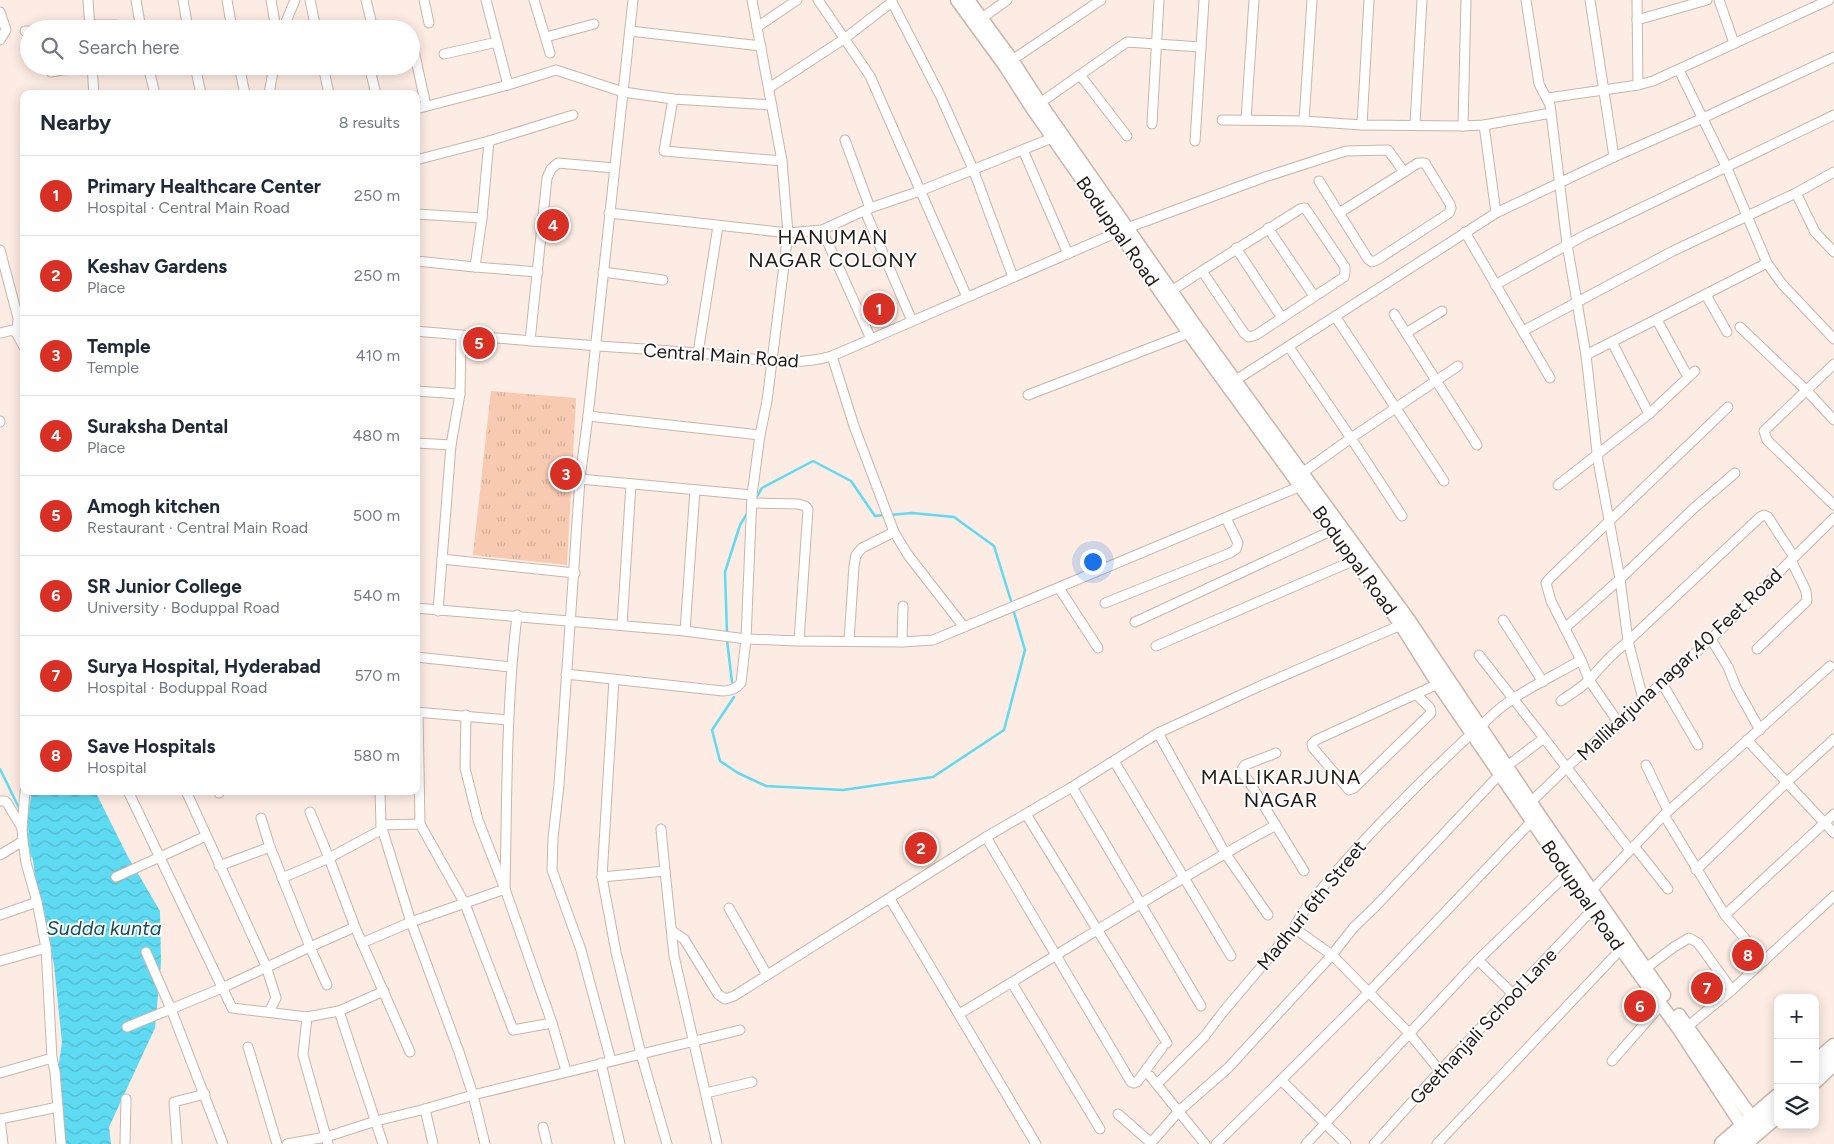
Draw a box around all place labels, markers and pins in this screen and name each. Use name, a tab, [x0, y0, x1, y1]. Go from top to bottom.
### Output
pin: 4	[537, 206, 569, 244]
pin: 1	[863, 290, 895, 328]
pin: 5	[463, 324, 495, 362]
pin: 3	[550, 455, 582, 493]
pin: 2	[905, 829, 937, 867]
pin: 8	[1732, 936, 1764, 974]
pin: 7	[1691, 969, 1723, 1007]
pin: 6	[1624, 987, 1656, 1025]

